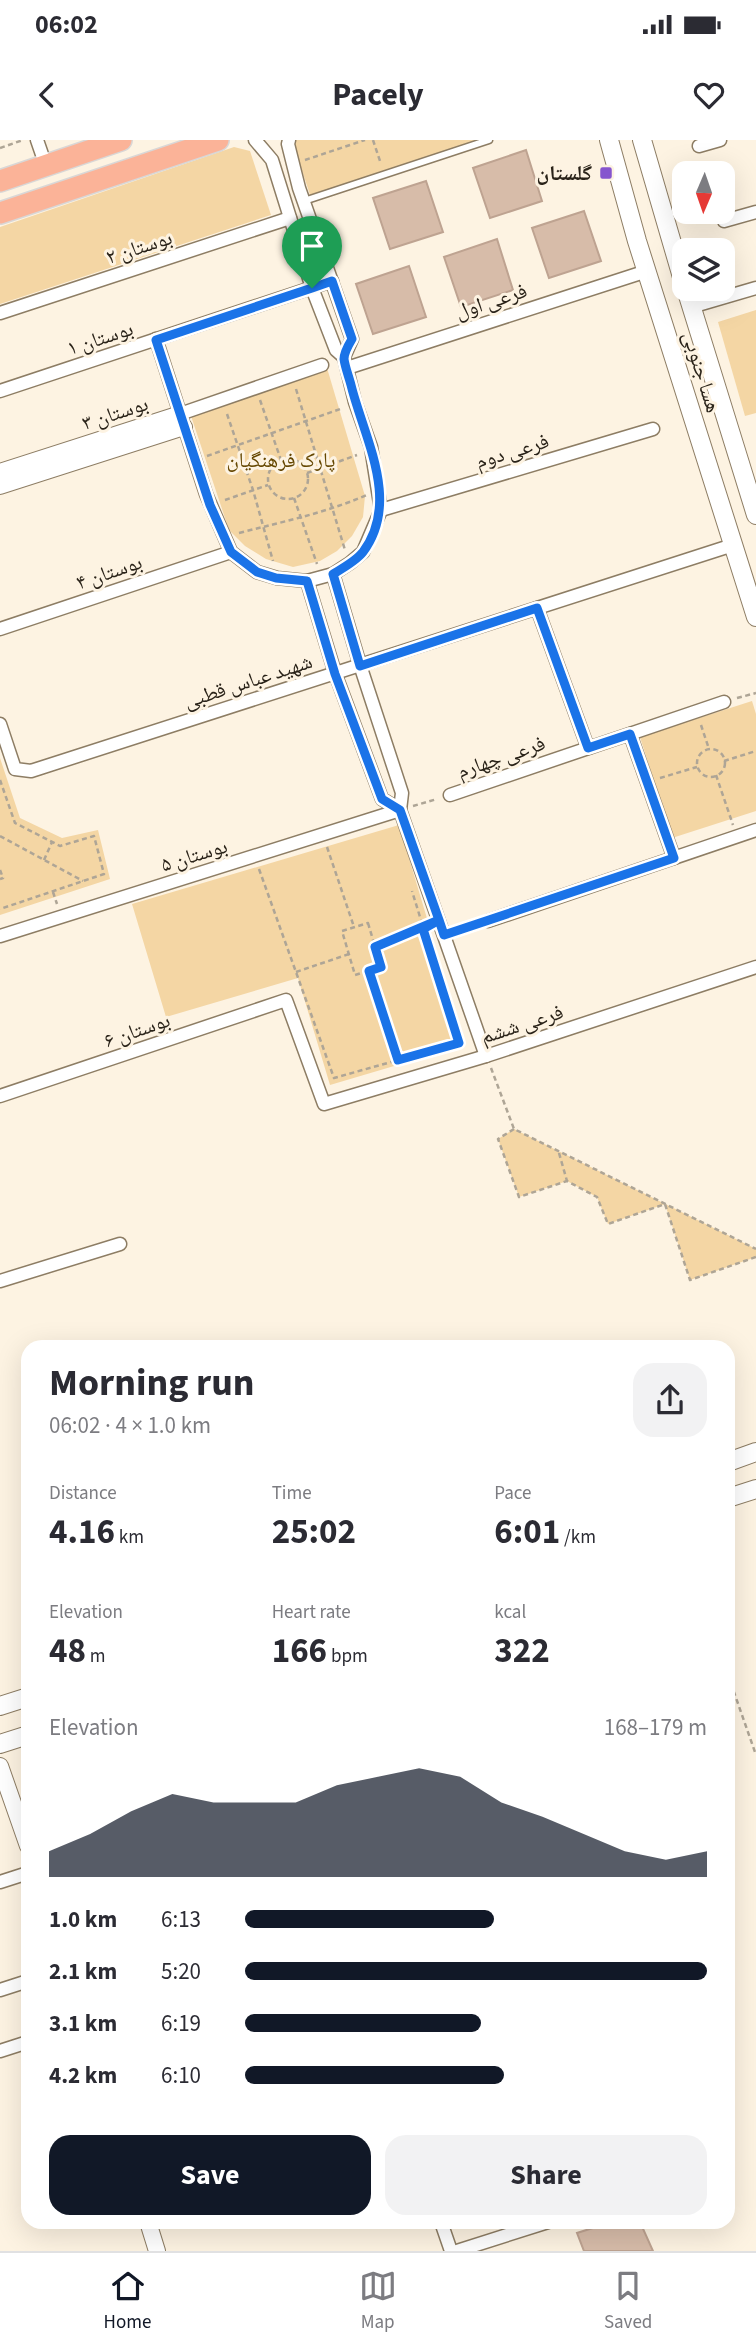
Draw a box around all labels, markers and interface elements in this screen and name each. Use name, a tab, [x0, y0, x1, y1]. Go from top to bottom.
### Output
text: 06:02	[35, 6, 98, 43]
text: Pacely	[332, 72, 424, 118]
icon: back	[28, 76, 66, 114]
icon: heart	[690, 76, 728, 114]
place label: گلستان	[537, 158, 592, 188]
north arrow	[672, 161, 735, 224]
map controls	[672, 161, 735, 301]
marker: گلستان	[598, 165, 614, 181]
pin	[282, 216, 342, 288]
street label: بوستان ۲	[102, 222, 176, 272]
icon: arrive	[293, 227, 331, 265]
button: layers	[672, 238, 735, 301]
street label: فرعی اول	[451, 275, 531, 327]
street label: بوستان ۱	[63, 313, 137, 363]
street label: هسا جنوبی	[675, 328, 729, 416]
street label: بوستان ۳	[78, 388, 152, 438]
street label: فرعی دوم	[472, 426, 552, 476]
park label: پارک فرهنگیان	[227, 445, 335, 475]
street label: بوستان ۴	[72, 547, 146, 597]
street label: شهید عباس قطبی	[180, 646, 316, 716]
street label: فرعی چهارم	[453, 728, 549, 786]
street label: بوستان ۵	[157, 831, 231, 879]
street label: فرعی ششم	[477, 997, 567, 1051]
street label: بوستان ۶	[100, 1005, 174, 1055]
text: Morning run	[49, 1356, 254, 1410]
button: share	[633, 1363, 707, 1437]
text: 06:02 · 4 × 1.0 km	[49, 1409, 211, 1442]
text: Distance	[49, 1480, 117, 1507]
text: Time	[272, 1480, 312, 1507]
text: Pace	[494, 1480, 532, 1507]
text: 4.16	[49, 1507, 115, 1557]
text: 25:02	[272, 1507, 356, 1557]
text: 6:01	[494, 1507, 560, 1557]
text: km	[115, 1524, 144, 1551]
text: /km	[560, 1524, 596, 1551]
text: Elevation	[49, 1599, 123, 1626]
text: Heart rate	[272, 1599, 351, 1626]
text: kcal	[494, 1599, 526, 1626]
text: 48	[49, 1626, 86, 1676]
text: 166	[272, 1626, 327, 1676]
text: 322	[494, 1626, 550, 1676]
text: m	[86, 1643, 106, 1670]
text: bpm	[327, 1643, 368, 1670]
text: Elevation	[49, 1711, 139, 1744]
text: 168–179 m	[604, 1711, 707, 1744]
text: 1.0 km	[49, 1903, 117, 1936]
text: 6:13	[161, 1903, 201, 1936]
text: 2.1 km	[49, 1955, 117, 1988]
text: 5:20	[161, 1955, 201, 1988]
text: 3.1 km	[49, 2007, 117, 2040]
text: 6:19	[161, 2007, 201, 2040]
text: 4.2 km	[49, 2059, 117, 2092]
text: 6:10	[161, 2059, 201, 2092]
button: Save	[49, 2135, 371, 2215]
button: Share	[385, 2135, 707, 2215]
tab: Home	[104, 2267, 151, 2336]
tab: Map	[359, 2267, 397, 2336]
tab: Saved	[604, 2267, 652, 2336]

